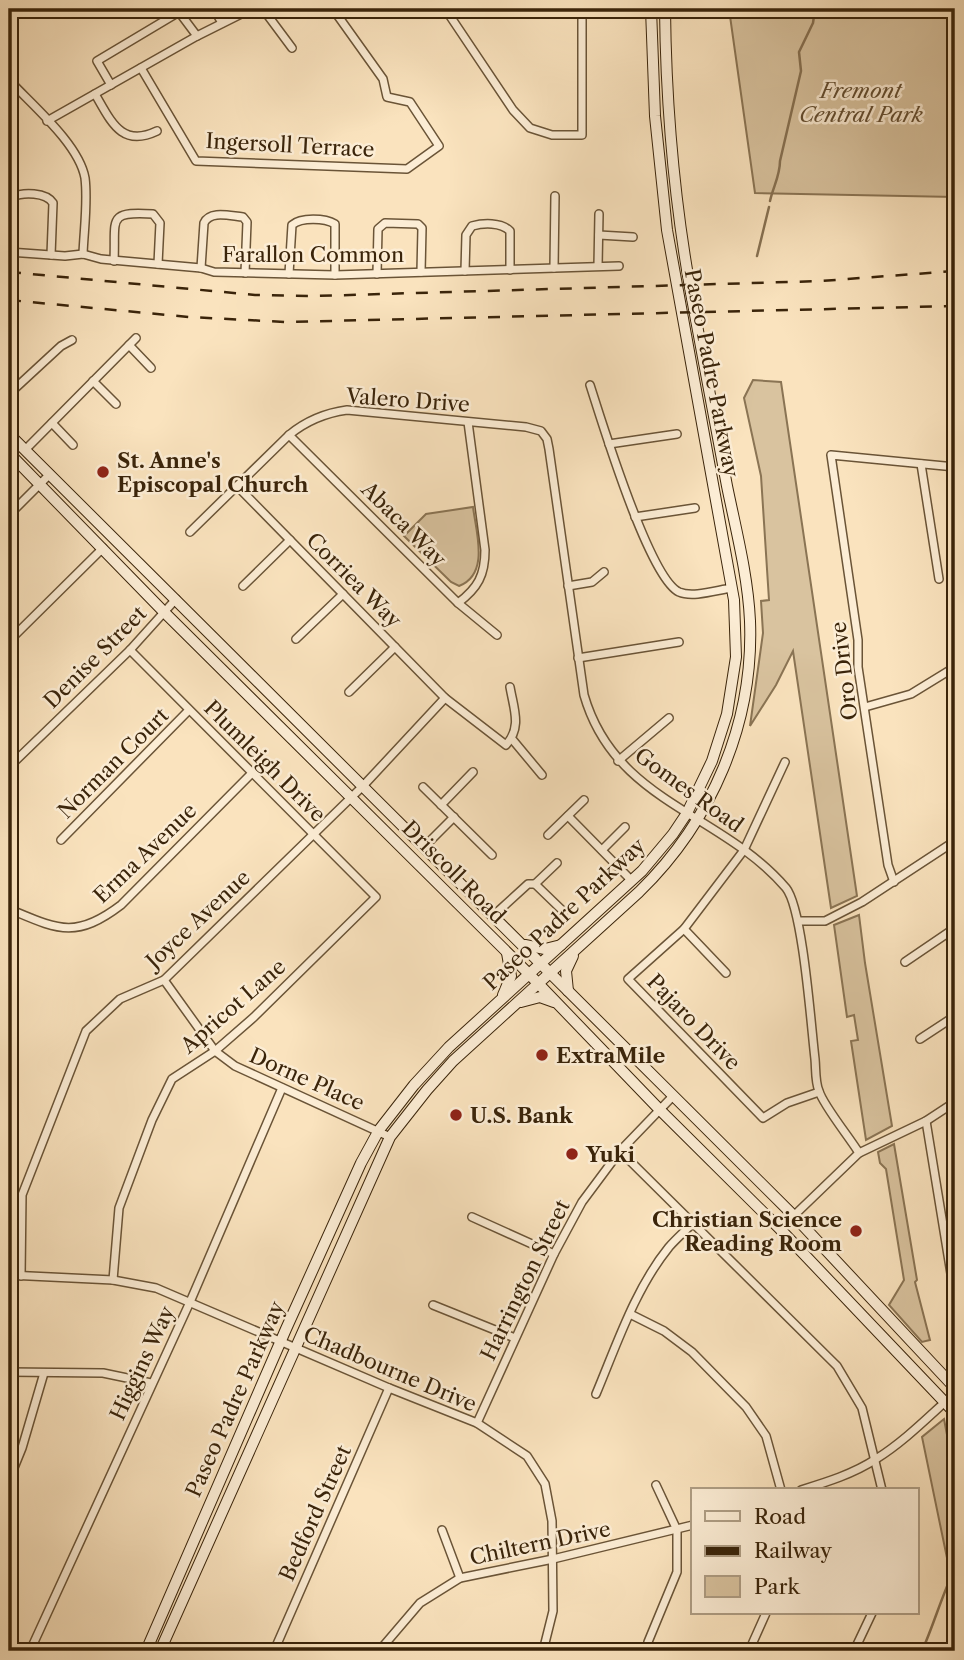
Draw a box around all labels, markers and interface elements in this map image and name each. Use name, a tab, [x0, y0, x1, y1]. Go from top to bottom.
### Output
park label: Fremont Central Park	[799, 78, 923, 127]
street label: Ingersoll Terrace	[205, 128, 375, 162]
street label: Farallon Common	[222, 242, 404, 267]
street label: Paseo Padre Parkway	[680, 267, 745, 480]
street label: Valero Drive	[344, 383, 471, 417]
place label: St. Anne's Episcopal Church	[117, 448, 309, 497]
marker: St. Anne's Episcopal Church	[95, 464, 111, 480]
street label: Abaca Way	[356, 476, 452, 572]
street label: Corriea Way	[301, 527, 407, 633]
street label: Denise Street	[39, 600, 152, 713]
street label: Oro Drive	[826, 620, 862, 722]
street label: Plumleigh Drive	[199, 695, 331, 827]
street label: Norman Court	[52, 702, 174, 824]
street label: Gomes Road	[630, 742, 748, 838]
street label: Erma Avenue	[88, 798, 202, 908]
street label: Driscoll Road	[397, 815, 511, 929]
street label: Paseo Padre Parkway	[478, 833, 650, 995]
street label: Joyce Avenue	[139, 865, 255, 975]
street label: Apricot Lane	[175, 954, 290, 1059]
street label: Pajaro Drive	[642, 969, 746, 1075]
street label: Dorne Place	[246, 1043, 368, 1115]
place label: ExtraMile	[556, 1043, 665, 1068]
marker: ExtraMile	[534, 1047, 550, 1063]
place label: U.S. Bank	[470, 1103, 574, 1128]
marker: U.S. Bank	[448, 1107, 464, 1123]
place label: Yuki	[585, 1142, 636, 1167]
marker: Yuki	[564, 1146, 580, 1162]
street label: Harrington Street	[475, 1195, 575, 1364]
place label: Christian Science Reading Room	[652, 1207, 842, 1256]
marker: Christian Science Reading Room	[848, 1223, 864, 1239]
street label: Paseo Padre Parkway	[181, 1297, 290, 1501]
street label: Higgins Way	[105, 1302, 180, 1424]
street label: Chadbourne Drive	[300, 1321, 480, 1417]
street label: Bedford Street	[274, 1441, 356, 1585]
legend	[691, 1488, 918, 1614]
text: Road	[754, 1504, 806, 1529]
street label: Chiltern Drive	[467, 1516, 613, 1570]
text: Railway	[754, 1538, 832, 1563]
text: Park	[754, 1574, 800, 1599]

